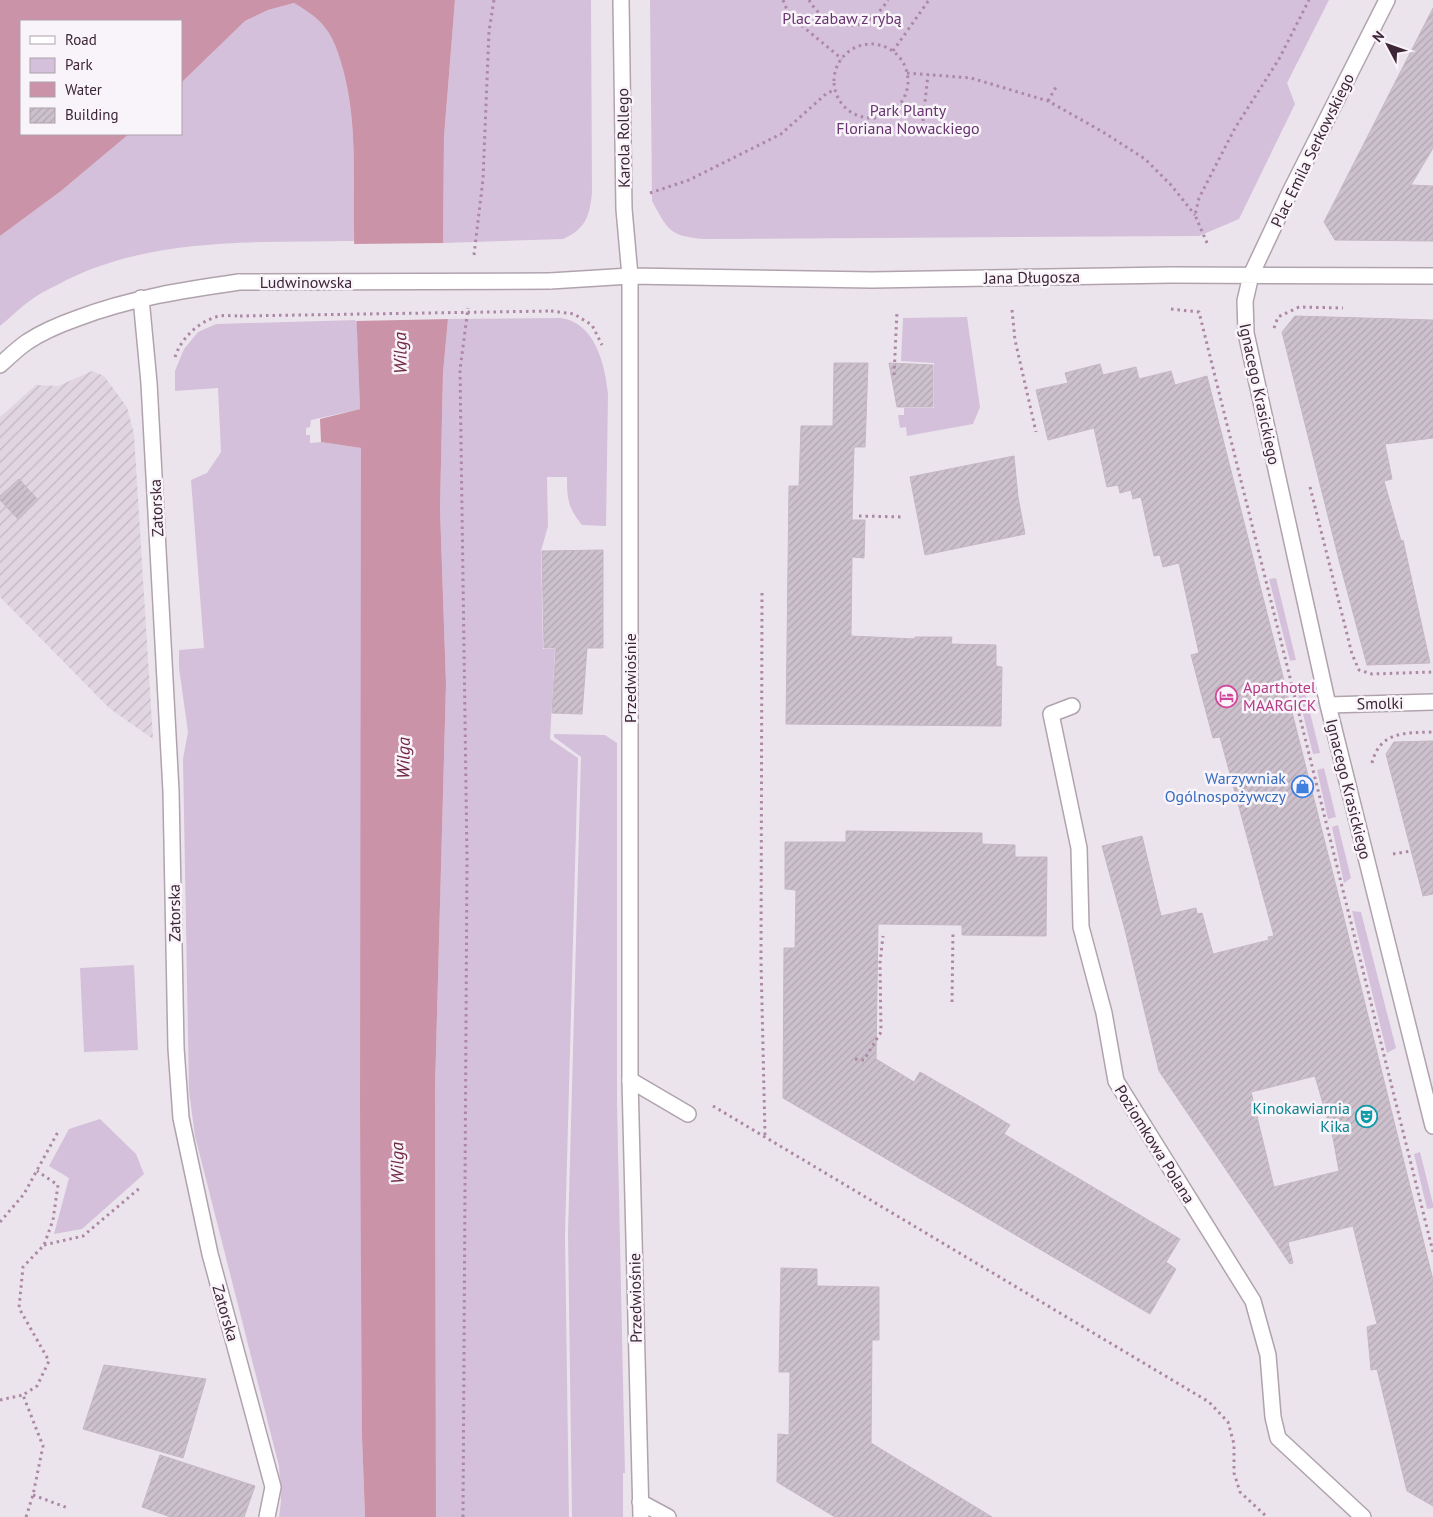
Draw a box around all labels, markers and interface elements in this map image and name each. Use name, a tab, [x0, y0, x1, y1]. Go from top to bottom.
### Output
park label: Plac zabaw z rybą	[782, 8, 902, 28]
legend	[20, 20, 182, 135]
north arrow	[1363, 20, 1413, 70]
text: N	[1368, 27, 1388, 46]
text: Road	[65, 30, 97, 49]
text: Park	[65, 55, 93, 74]
street label: Plac Emila Serkowskiego	[1266, 70, 1358, 230]
text: Water	[65, 80, 102, 99]
street label: Karola Rollego	[612, 88, 634, 188]
park label: Park Planty Floriana Nowackiego	[836, 100, 980, 138]
text: Building	[65, 105, 119, 124]
street label: Jana Długosza	[983, 266, 1080, 288]
street label: Ludwinowska	[260, 272, 352, 292]
street label: Ignacego Krasickiego	[1235, 321, 1285, 467]
water label: Wilga	[388, 332, 412, 374]
street label: Zatorska	[144, 479, 168, 537]
street label: Przedwiośnie	[620, 633, 640, 723]
place label: Aparthotel MAARGICK	[1243, 677, 1317, 715]
hotel icon: Aparthotel MAARGICK	[1215, 684, 1239, 708]
street label: Smolki	[1356, 693, 1404, 713]
street label: Ignacego Krasickiego	[1322, 717, 1376, 861]
water label: Wilga	[391, 737, 415, 779]
place label: Warzywniak Ogólnospożywczy	[1165, 768, 1287, 806]
shop icon: Warzywniak Ogólnospożywczy	[1290, 775, 1314, 799]
street label: Zatorska	[163, 884, 185, 942]
street label: Poziomkowa Polana	[1111, 1081, 1199, 1207]
place label: Kinokawiarnia Kika	[1253, 1098, 1350, 1136]
theatre icon: Kinokawiarnia Kika	[1354, 1105, 1378, 1129]
water label: Wilga	[385, 1142, 409, 1184]
street label: Przedwiośnie	[624, 1253, 646, 1343]
street label: Zatorska	[208, 1282, 244, 1344]

